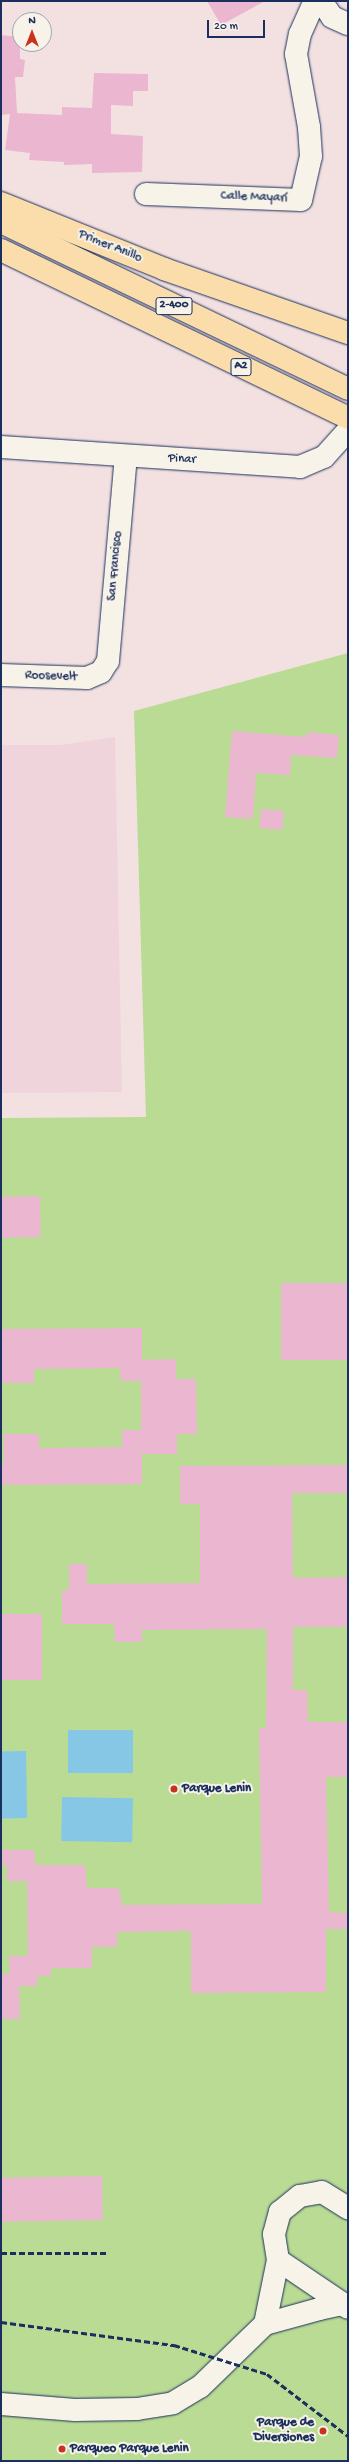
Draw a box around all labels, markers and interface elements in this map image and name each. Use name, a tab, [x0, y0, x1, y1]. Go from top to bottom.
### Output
north arrow	[12, 12, 52, 52]
scale bar	[209, 12, 267, 38]
text: N	[28, 15, 36, 27]
text: 20 m	[214, 20, 238, 34]
street label: Calle Mayarí	[220, 189, 288, 207]
street label: Primer Anillo	[76, 227, 144, 267]
road number: 2-400	[155, 296, 193, 316]
road number: A2	[230, 357, 252, 377]
street label: Pinar	[168, 451, 196, 469]
street label: San Francisco	[105, 530, 127, 602]
street label: Roosevelt	[25, 668, 77, 686]
place label: Parque Lenin	[182, 1781, 251, 1797]
marker: Parque Lenin	[169, 1784, 179, 1794]
place label: Parque de Diversiones	[254, 2416, 314, 2447]
marker: Parque de Diversiones	[317, 2425, 329, 2437]
place label: Parqueo Parque Lenin	[70, 2441, 189, 2457]
marker: Parqueo Parque Lenin	[57, 2444, 67, 2454]

